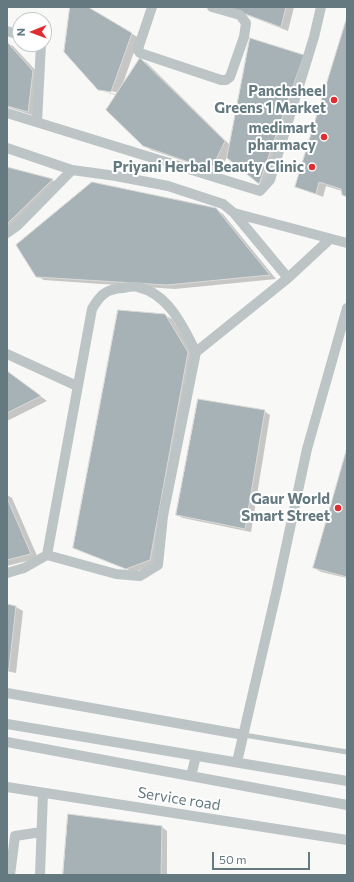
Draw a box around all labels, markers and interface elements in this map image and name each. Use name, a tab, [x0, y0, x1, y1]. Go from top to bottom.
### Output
north arrow	[12, 12, 52, 52]
text: N	[14, 28, 27, 36]
place label: Panchsheel Greens 1 Market	[214, 82, 326, 117]
marker: Panchsheel Greens 1 Market	[329, 95, 339, 105]
place label: medimart pharmacy	[248, 119, 316, 154]
marker: medimart pharmacy	[319, 132, 329, 142]
place label: Priyani Herbal Beauty Clinic	[113, 158, 304, 176]
marker: Priyani Herbal Beauty Clinic	[307, 162, 317, 172]
place label: Gaur World Smart Street	[241, 490, 330, 525]
marker: Gaur World Smart Street	[333, 503, 343, 513]
street label: Service road	[136, 784, 222, 814]
scale bar	[214, 844, 312, 870]
text: 50 m	[219, 852, 247, 866]

